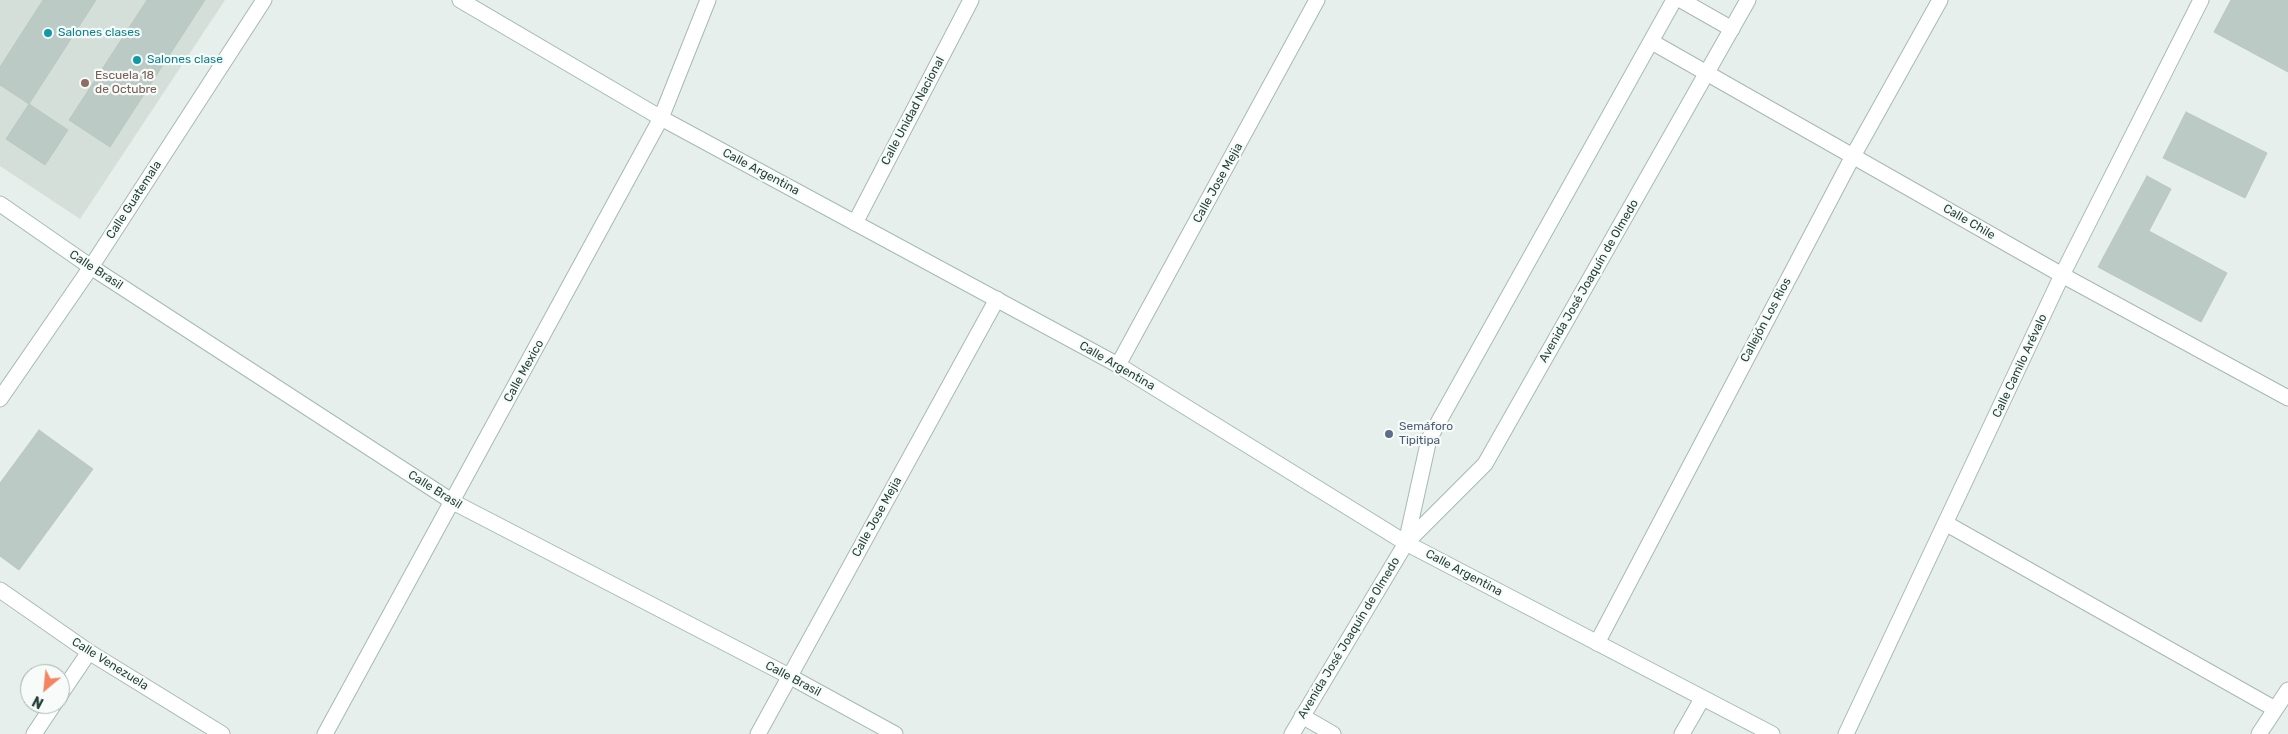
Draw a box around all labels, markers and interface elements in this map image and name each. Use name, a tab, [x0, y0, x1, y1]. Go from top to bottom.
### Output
place label: Salones clases	[58, 26, 140, 40]
marker: Salones clases	[42, 27, 54, 39]
place label: Salones clase	[147, 53, 223, 67]
marker: Salones clase	[131, 54, 143, 66]
street label: Calle Unidad Nacional	[878, 54, 948, 168]
place label: Escuela 18 de Octubre	[95, 69, 157, 97]
marker: Escuela 18 de Octubre	[79, 77, 91, 89]
street label: Calle Jose Mejia	[1190, 140, 1246, 226]
street label: Calle Argentina	[720, 146, 802, 198]
street label: Calle Guatemala	[103, 158, 165, 242]
street label: Avenida José Joaquín de Olmedo	[1536, 197, 1642, 365]
street label: Calle Chile	[1940, 201, 1998, 243]
street label: Calle Brasil	[66, 247, 126, 293]
street label: Callejón Los Rios	[1738, 275, 1794, 365]
street label: Calle Camilo Arévalo	[1990, 312, 2050, 420]
street label: Calle Mexico	[501, 337, 547, 405]
street label: Calle Argentina	[1077, 338, 1157, 394]
place label: Semáforo Tipitipa	[1399, 420, 1453, 448]
marker: Semáforo Tipitipa	[1383, 428, 1395, 440]
street label: Calle Brasil	[405, 468, 465, 512]
street label: Calle Jose Mejia	[849, 474, 905, 560]
street label: Calle Argentina	[1423, 547, 1505, 599]
street label: Avenida José Joaquín de Olmedo	[1295, 555, 1403, 721]
street label: Calle Venezuela	[69, 635, 151, 693]
street label: Calle Brasil	[763, 658, 823, 700]
north arrow	[20, 664, 70, 714]
text: N	[30, 692, 47, 712]

